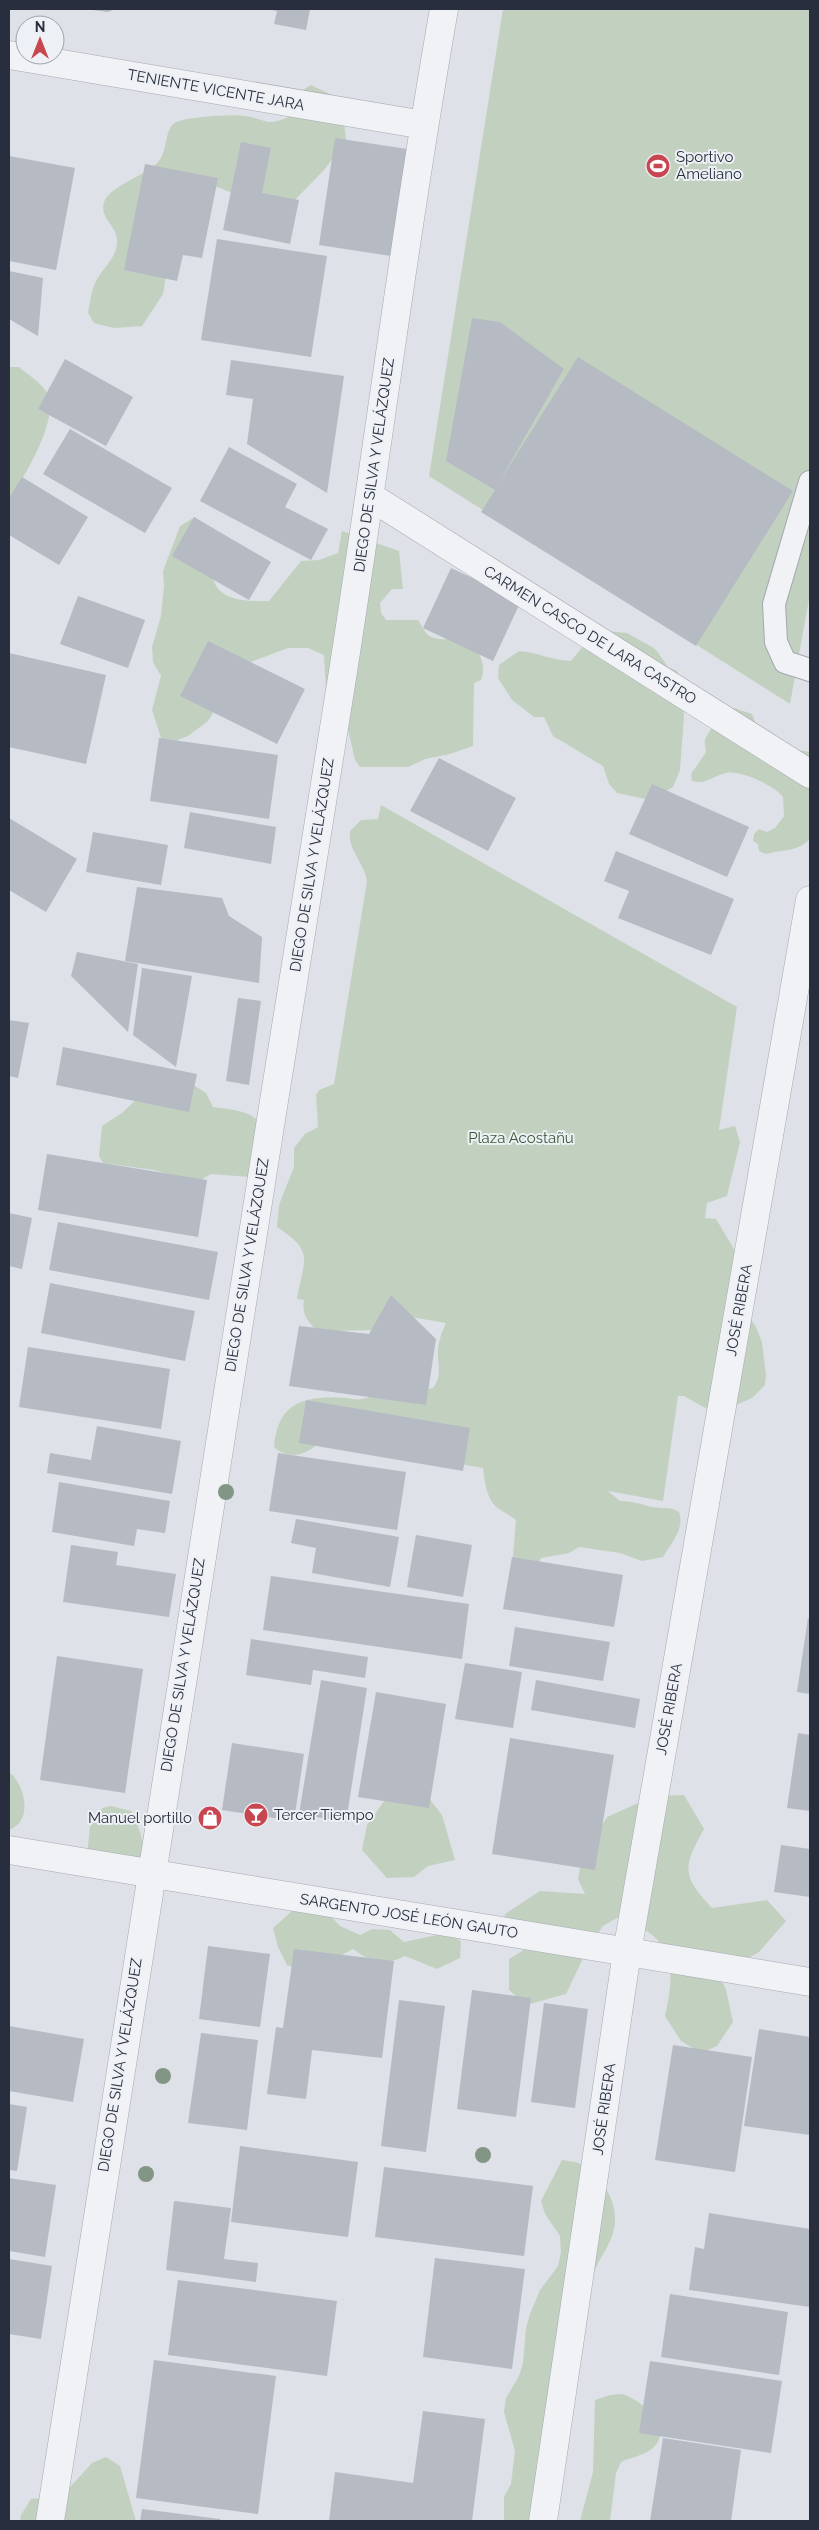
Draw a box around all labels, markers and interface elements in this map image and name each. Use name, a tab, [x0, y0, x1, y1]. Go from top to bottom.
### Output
north arrow	[15, 15, 65, 65]
text: N	[35, 19, 45, 35]
street label: TENIENTE VICENTE JARA	[126, 66, 306, 114]
place label: Sportivo Ameliano	[676, 148, 742, 183]
sports icon: Sportivo Ameliano	[645, 153, 671, 179]
street label: DIEGO DE SILVA Y VELÁZQUEZ	[350, 357, 398, 573]
street label: CARMEN CASCO DE LARA CASTRO	[480, 562, 700, 708]
street label: DIEGO DE SILVA Y VELÁZQUEZ	[286, 757, 338, 973]
park label: Plaza Acostañu	[468, 1129, 574, 1147]
street label: DIEGO DE SILVA Y VELÁZQUEZ	[221, 1157, 273, 1373]
street label: JOSÉ RIBERA	[722, 1263, 756, 1357]
street label: DIEGO DE SILVA Y VELÁZQUEZ	[157, 1557, 209, 1773]
street label: JOSÉ RIBERA	[652, 1662, 686, 1756]
bar icon: Tercer Tiempo	[243, 1802, 269, 1828]
shop icon: Manuel portillo	[197, 1805, 223, 1831]
place label: Tercer Tiempo	[274, 1806, 374, 1824]
place label: Manuel portillo	[88, 1809, 192, 1827]
street label: SARGENTO JOSÉ LEÓN GAUTO	[299, 1890, 519, 1942]
street label: DIEGO DE SILVA Y VELÁZQUEZ	[94, 1957, 146, 2173]
street label: JOSÉ RIBERA	[589, 2062, 619, 2156]

